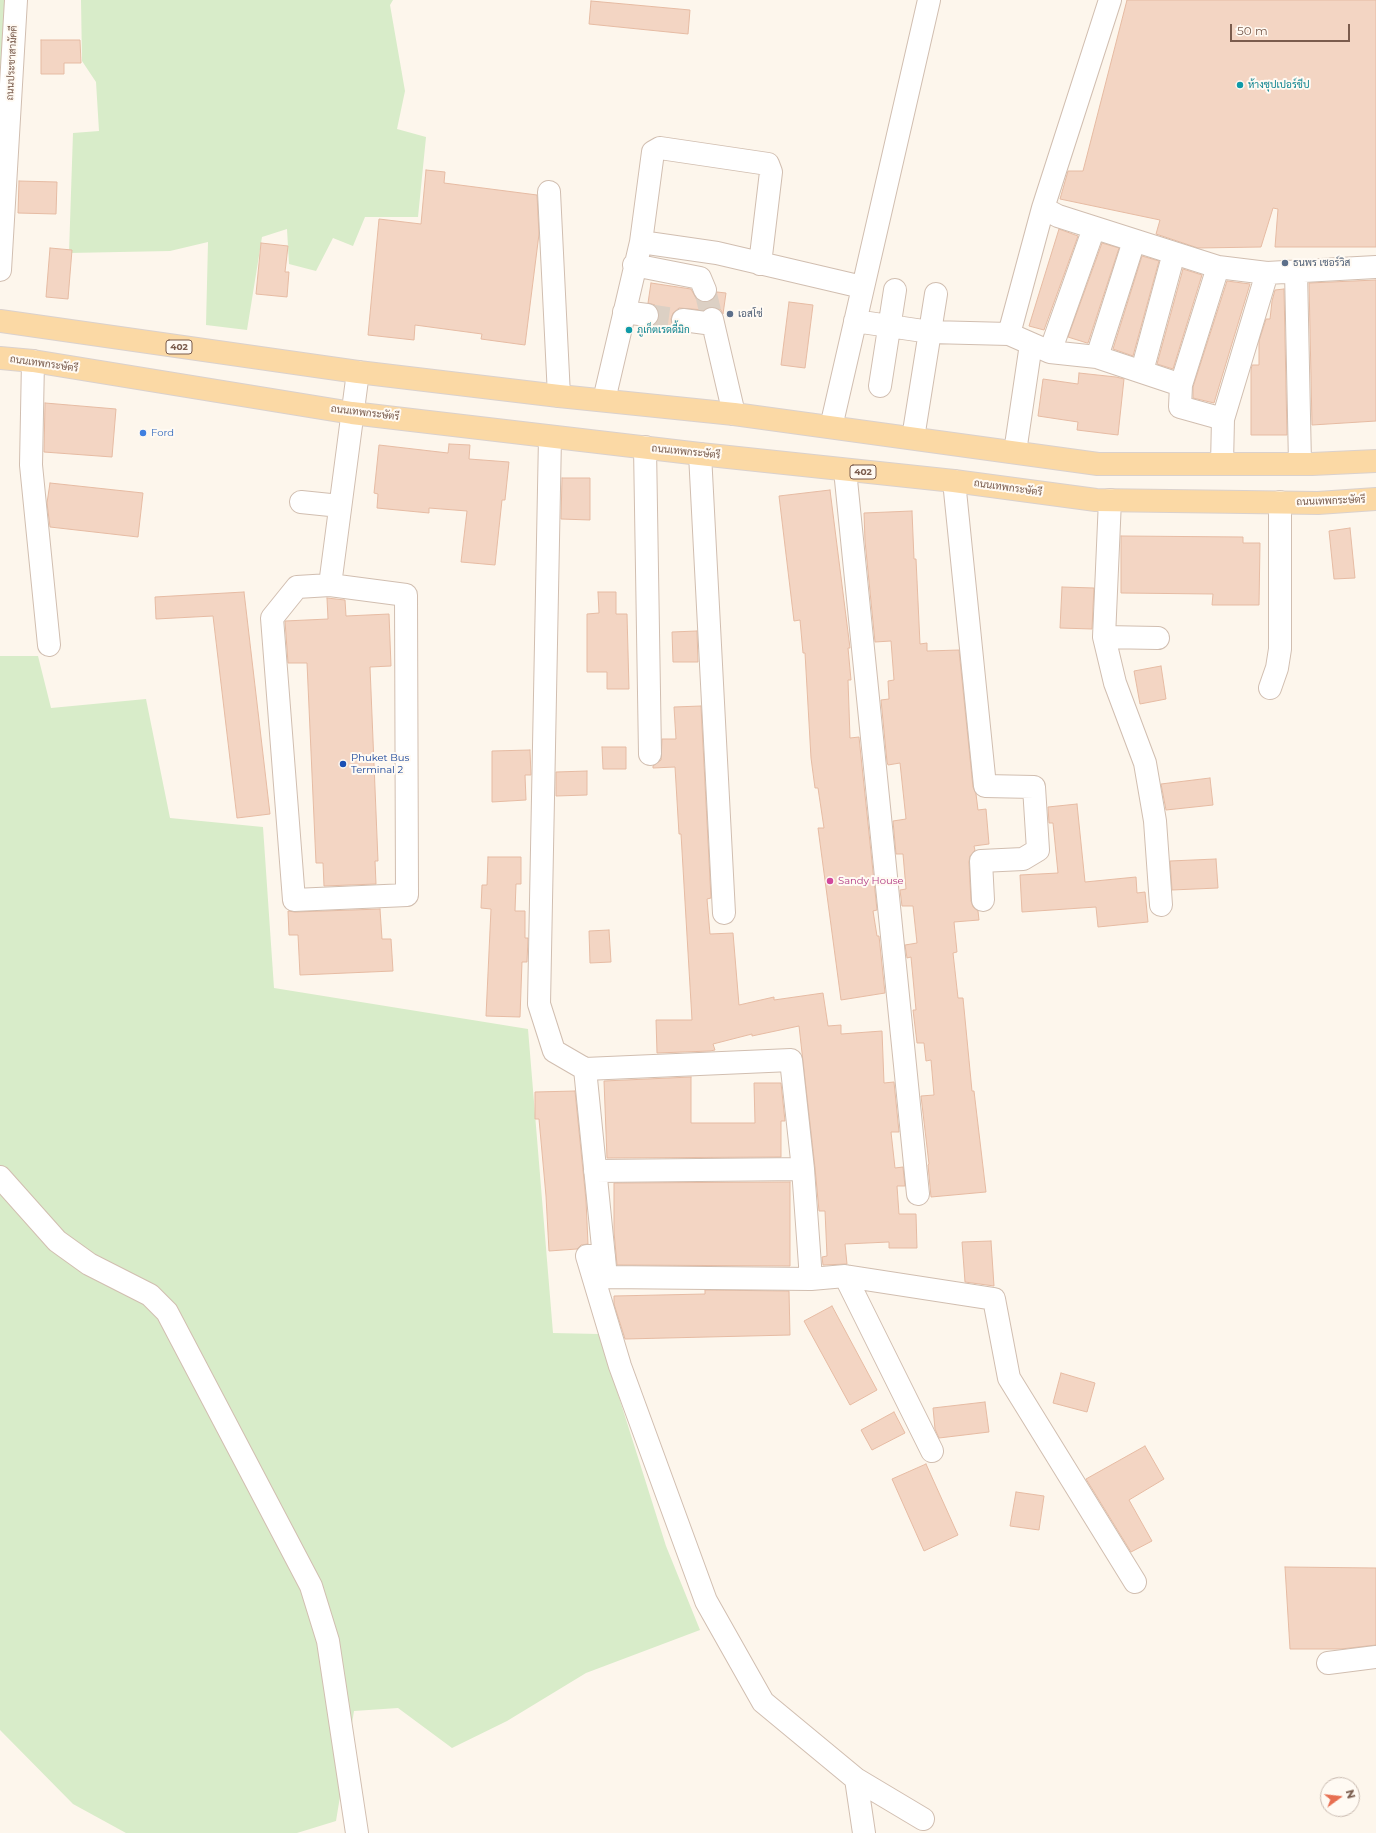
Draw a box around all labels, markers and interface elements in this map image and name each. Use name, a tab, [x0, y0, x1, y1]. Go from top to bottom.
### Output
scale bar	[1232, 16, 1352, 42]
text: 50 m	[1237, 23, 1268, 38]
street label: ถนนประชาสามัคคี	[4, 25, 20, 101]
place label: ห้างซุปเปอร์ชีป	[1248, 79, 1309, 91]
marker: ห้างซุปเปอร์ชีป	[1235, 80, 1245, 90]
place label: ธนพร เซอร์วิส	[1293, 257, 1350, 269]
marker: ธนพร เซอร์วิส	[1280, 258, 1290, 268]
place label: เอสโซ่	[738, 308, 763, 320]
marker: เอสโซ่	[725, 309, 735, 319]
place label: ภูเก็ตเรดดี้มิก	[637, 324, 690, 336]
marker: ภูเก็ตเรดดี้มิก	[624, 325, 634, 335]
road number: 402	[166, 340, 192, 354]
street label: ถนนเทพกระษัตรี	[9, 353, 79, 375]
street label: ถนนเทพกระษัตรี	[330, 403, 400, 423]
place label: Ford	[151, 427, 174, 439]
marker: Ford	[138, 428, 148, 438]
street label: ถนนเทพกระษัตรี	[651, 442, 721, 462]
road number: 402	[850, 465, 876, 479]
street label: ถนนเทพกระษัตรี	[973, 477, 1043, 499]
street label: ถนนเทพกระษัตรี	[1296, 494, 1366, 508]
place label: Phuket Bus Terminal 2	[351, 752, 409, 776]
marker: Phuket Bus Terminal 2	[338, 759, 348, 769]
place label: Sandy House	[838, 875, 904, 887]
marker: Sandy House	[825, 876, 835, 886]
north arrow	[1320, 1777, 1360, 1817]
text: N	[1343, 1788, 1359, 1800]

